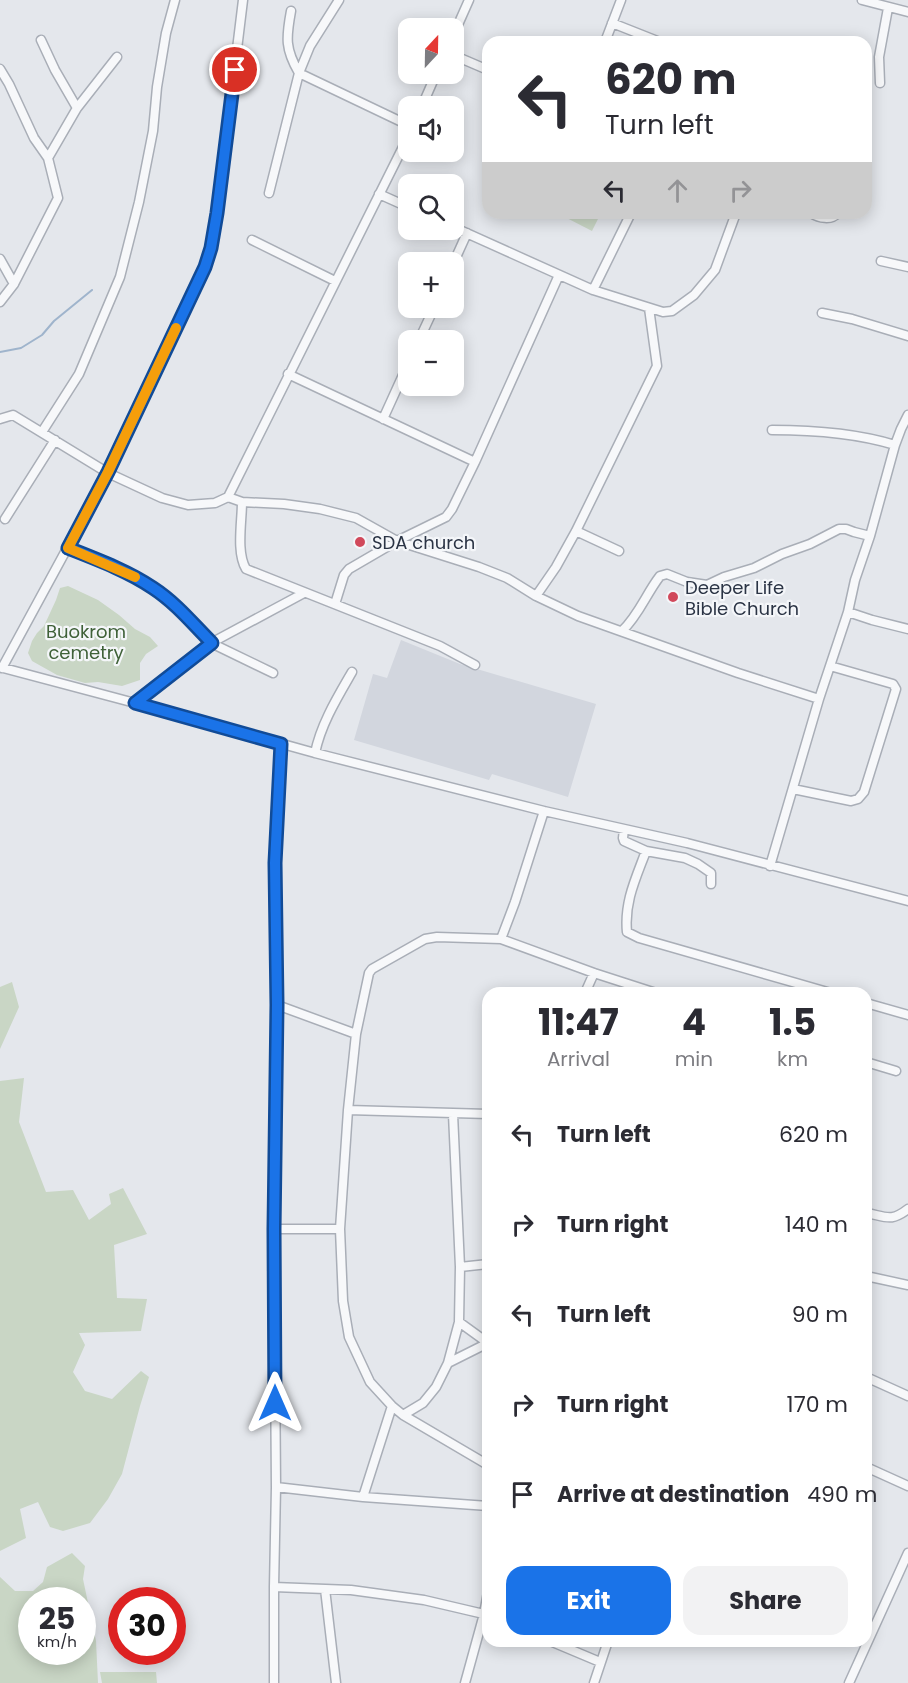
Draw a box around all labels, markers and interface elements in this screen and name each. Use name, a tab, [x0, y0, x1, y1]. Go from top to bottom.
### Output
north arrow	[398, 18, 464, 84]
map controls	[398, 18, 464, 396]
pin	[209, 44, 260, 95]
text: 620 m	[605, 50, 737, 109]
icon: arrive	[218, 53, 251, 86]
icon: left	[506, 60, 584, 138]
button: sound	[398, 96, 464, 162]
text: Turn left	[605, 106, 714, 143]
button: search	[398, 174, 464, 240]
icon: left	[598, 174, 631, 207]
icon: ahead	[661, 174, 694, 207]
icon: right	[724, 174, 757, 207]
button: +	[398, 252, 464, 318]
button: −	[398, 330, 464, 396]
place label: SDA church	[372, 530, 475, 555]
marker: SDA church	[353, 535, 367, 549]
place label: Deeper Life Bible Church	[685, 575, 799, 621]
marker: Deeper Life Bible Church	[666, 590, 680, 604]
park label: Buokrom cemetry	[46, 619, 126, 665]
text: 11:47	[538, 997, 619, 1048]
text: 4	[682, 997, 706, 1048]
text: 1.5	[769, 997, 816, 1048]
text: Arrival	[547, 1045, 610, 1073]
text: min	[675, 1045, 713, 1073]
text: km	[777, 1045, 808, 1073]
icon: left	[506, 1118, 539, 1151]
text: Turn left	[557, 1119, 651, 1150]
text: 620 m	[779, 1119, 848, 1150]
icon: right	[506, 1208, 539, 1241]
text: Turn right	[557, 1209, 668, 1240]
text: 140 m	[785, 1209, 848, 1240]
icon: left	[506, 1298, 539, 1331]
text: Turn left	[557, 1299, 651, 1330]
text: 90 m	[792, 1299, 848, 1330]
position arrow	[243, 1371, 307, 1435]
icon: right	[506, 1388, 539, 1421]
text: Turn right	[557, 1389, 668, 1420]
text: 170 m	[787, 1389, 848, 1420]
icon: arrive	[506, 1478, 539, 1511]
text: Arrive at destination	[557, 1479, 789, 1510]
text: 490 m	[807, 1479, 877, 1510]
button: Exit	[506, 1566, 671, 1635]
button: Share	[683, 1566, 848, 1635]
speed limit sign: 30	[108, 1587, 186, 1665]
text: 25	[39, 1597, 75, 1640]
text: km/h	[37, 1631, 77, 1652]

